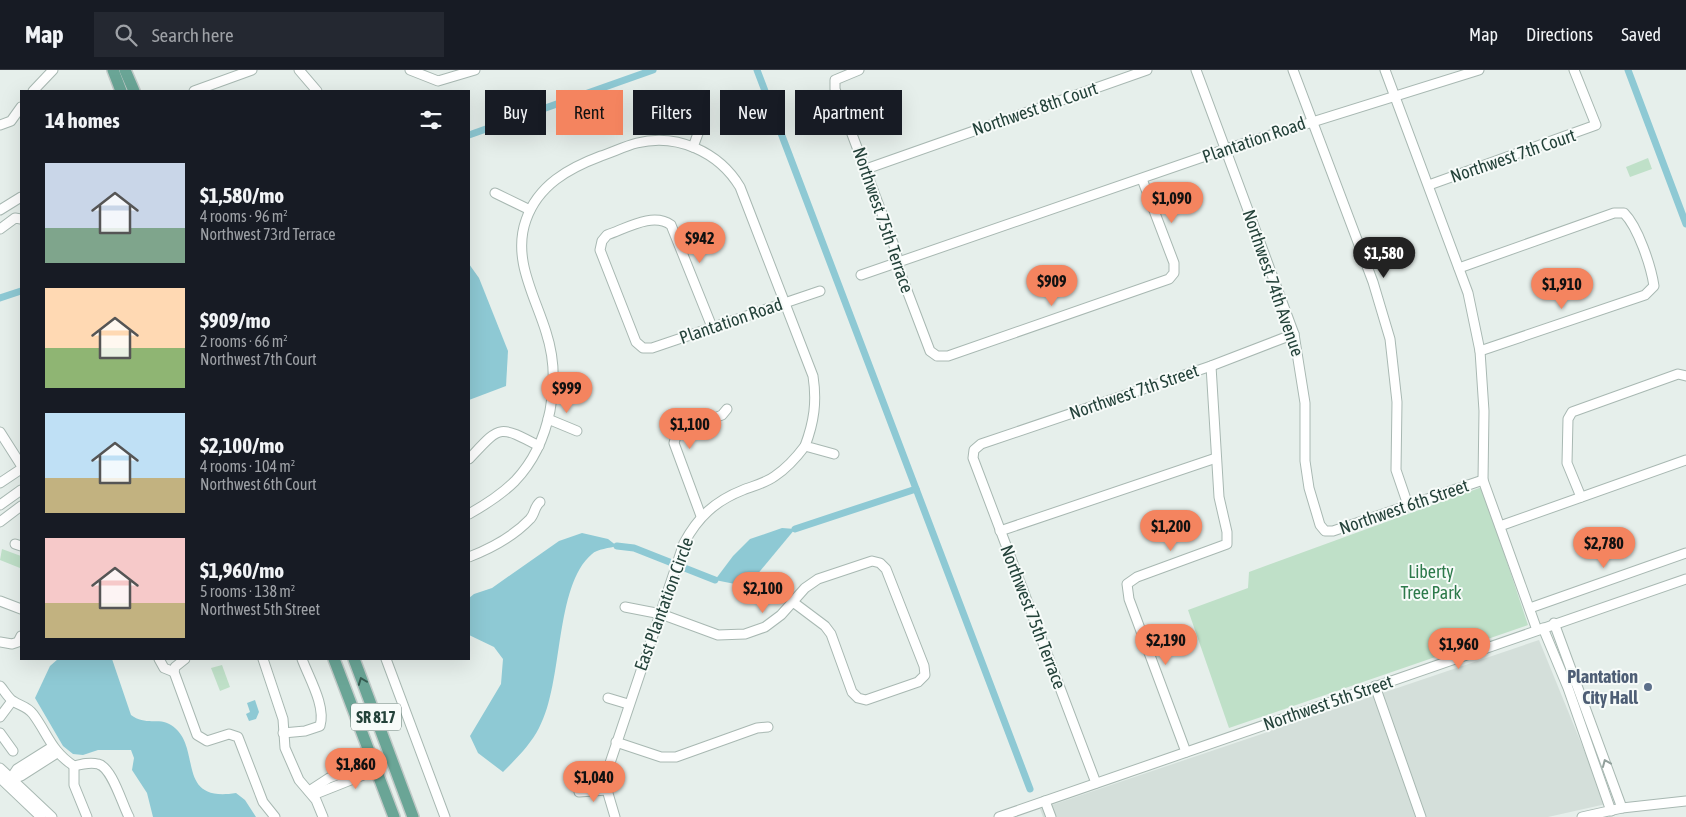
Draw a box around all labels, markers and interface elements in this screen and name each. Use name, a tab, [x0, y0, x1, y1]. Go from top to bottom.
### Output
search box	[94, 12, 444, 57]
text: Map	[25, 21, 64, 48]
icon: search	[112, 21, 140, 49]
text: Search here	[152, 24, 234, 46]
text: Map	[1469, 24, 1498, 45]
text: Directions	[1526, 24, 1593, 45]
text: Saved	[1621, 24, 1661, 45]
street label: Northwest 8th Court	[969, 77, 1100, 140]
chip: Buy	[485, 90, 546, 135]
chip: Rent	[556, 90, 623, 135]
chip: Filters	[633, 90, 710, 135]
chip: New	[720, 90, 785, 135]
chip: Apartment	[795, 90, 902, 135]
icon: filters	[417, 106, 445, 134]
text: 14 homes	[45, 108, 120, 132]
street label: Plantation Road	[1200, 112, 1308, 167]
street label: Northwest 7th Court	[1447, 124, 1578, 187]
street label: Northwest 75th Terrace	[849, 144, 918, 295]
pin: $1,090	[1131, 182, 1213, 224]
icon: home	[85, 183, 145, 243]
text: $1,580/mo	[200, 183, 284, 207]
text: $1,090	[1152, 189, 1192, 207]
text: 4 rooms · 96 m²	[200, 207, 288, 225]
street label: Northwest 74th Avenue	[1238, 207, 1308, 359]
pin: $942	[670, 222, 730, 264]
text: Northwest 73rd Terrace	[200, 225, 336, 243]
text: $942	[685, 229, 715, 247]
pin: $1,580	[1343, 236, 1425, 279]
text: $1,580	[1364, 244, 1404, 262]
pin: $909	[1022, 264, 1082, 307]
pin: $1,910	[1521, 268, 1603, 310]
text: $909	[1037, 272, 1067, 290]
text: $1,910	[1542, 275, 1582, 293]
street label: Plantation Road	[677, 293, 785, 348]
icon: home	[85, 308, 145, 368]
text: $909/mo	[200, 308, 271, 332]
text: 2 rooms · 66 m²	[200, 332, 288, 350]
text: Northwest 7th Court	[200, 350, 317, 368]
street label: Northwest 7th Street	[1067, 360, 1201, 423]
pin: $999	[537, 372, 597, 414]
text: $999	[552, 379, 582, 397]
pin: $1,100	[649, 408, 731, 450]
text: $1,100	[670, 415, 710, 433]
icon: home	[85, 433, 145, 493]
text: $2,100/mo	[200, 433, 284, 457]
text: 4 rooms · 104 m²	[200, 457, 295, 475]
text: Northwest 6th Court	[200, 475, 317, 493]
street label: Northwest 6th Street	[1337, 475, 1471, 538]
pin: $1,200	[1130, 510, 1212, 552]
text: $1,200	[1151, 517, 1191, 535]
pin: $2,780	[1563, 526, 1645, 569]
street label: East Plantation Circle	[630, 534, 697, 673]
text: $2,780	[1584, 534, 1624, 552]
street label: Northwest 75th Terrace	[996, 542, 1071, 692]
icon: home	[85, 558, 145, 618]
text: $1,960/mo	[200, 558, 284, 582]
park label: Liberty Tree Park	[1401, 561, 1462, 603]
pin: $2,100	[722, 572, 804, 614]
text: $2,100	[743, 579, 783, 597]
text: 5 rooms · 138 m²	[200, 582, 295, 600]
text: Northwest 5th Street	[200, 600, 320, 618]
pin: $2,190	[1125, 624, 1207, 666]
pin: $1,960	[1418, 628, 1500, 670]
text: $2,190	[1146, 631, 1186, 649]
text: $1,960	[1439, 635, 1479, 653]
place label: Plantation City Hall	[1567, 666, 1638, 708]
street label: Northwest 5th Street	[1261, 671, 1395, 734]
one-way arrow	[358, 677, 368, 686]
marker: Plantation City Hall	[1642, 681, 1654, 693]
road number: SR 817	[351, 704, 401, 730]
pin: $1,860	[315, 748, 397, 790]
text: $1,860	[336, 755, 376, 773]
one-way arrow	[1602, 759, 1612, 768]
pin: $1,040	[553, 760, 635, 803]
text: $1,040	[574, 768, 614, 786]

